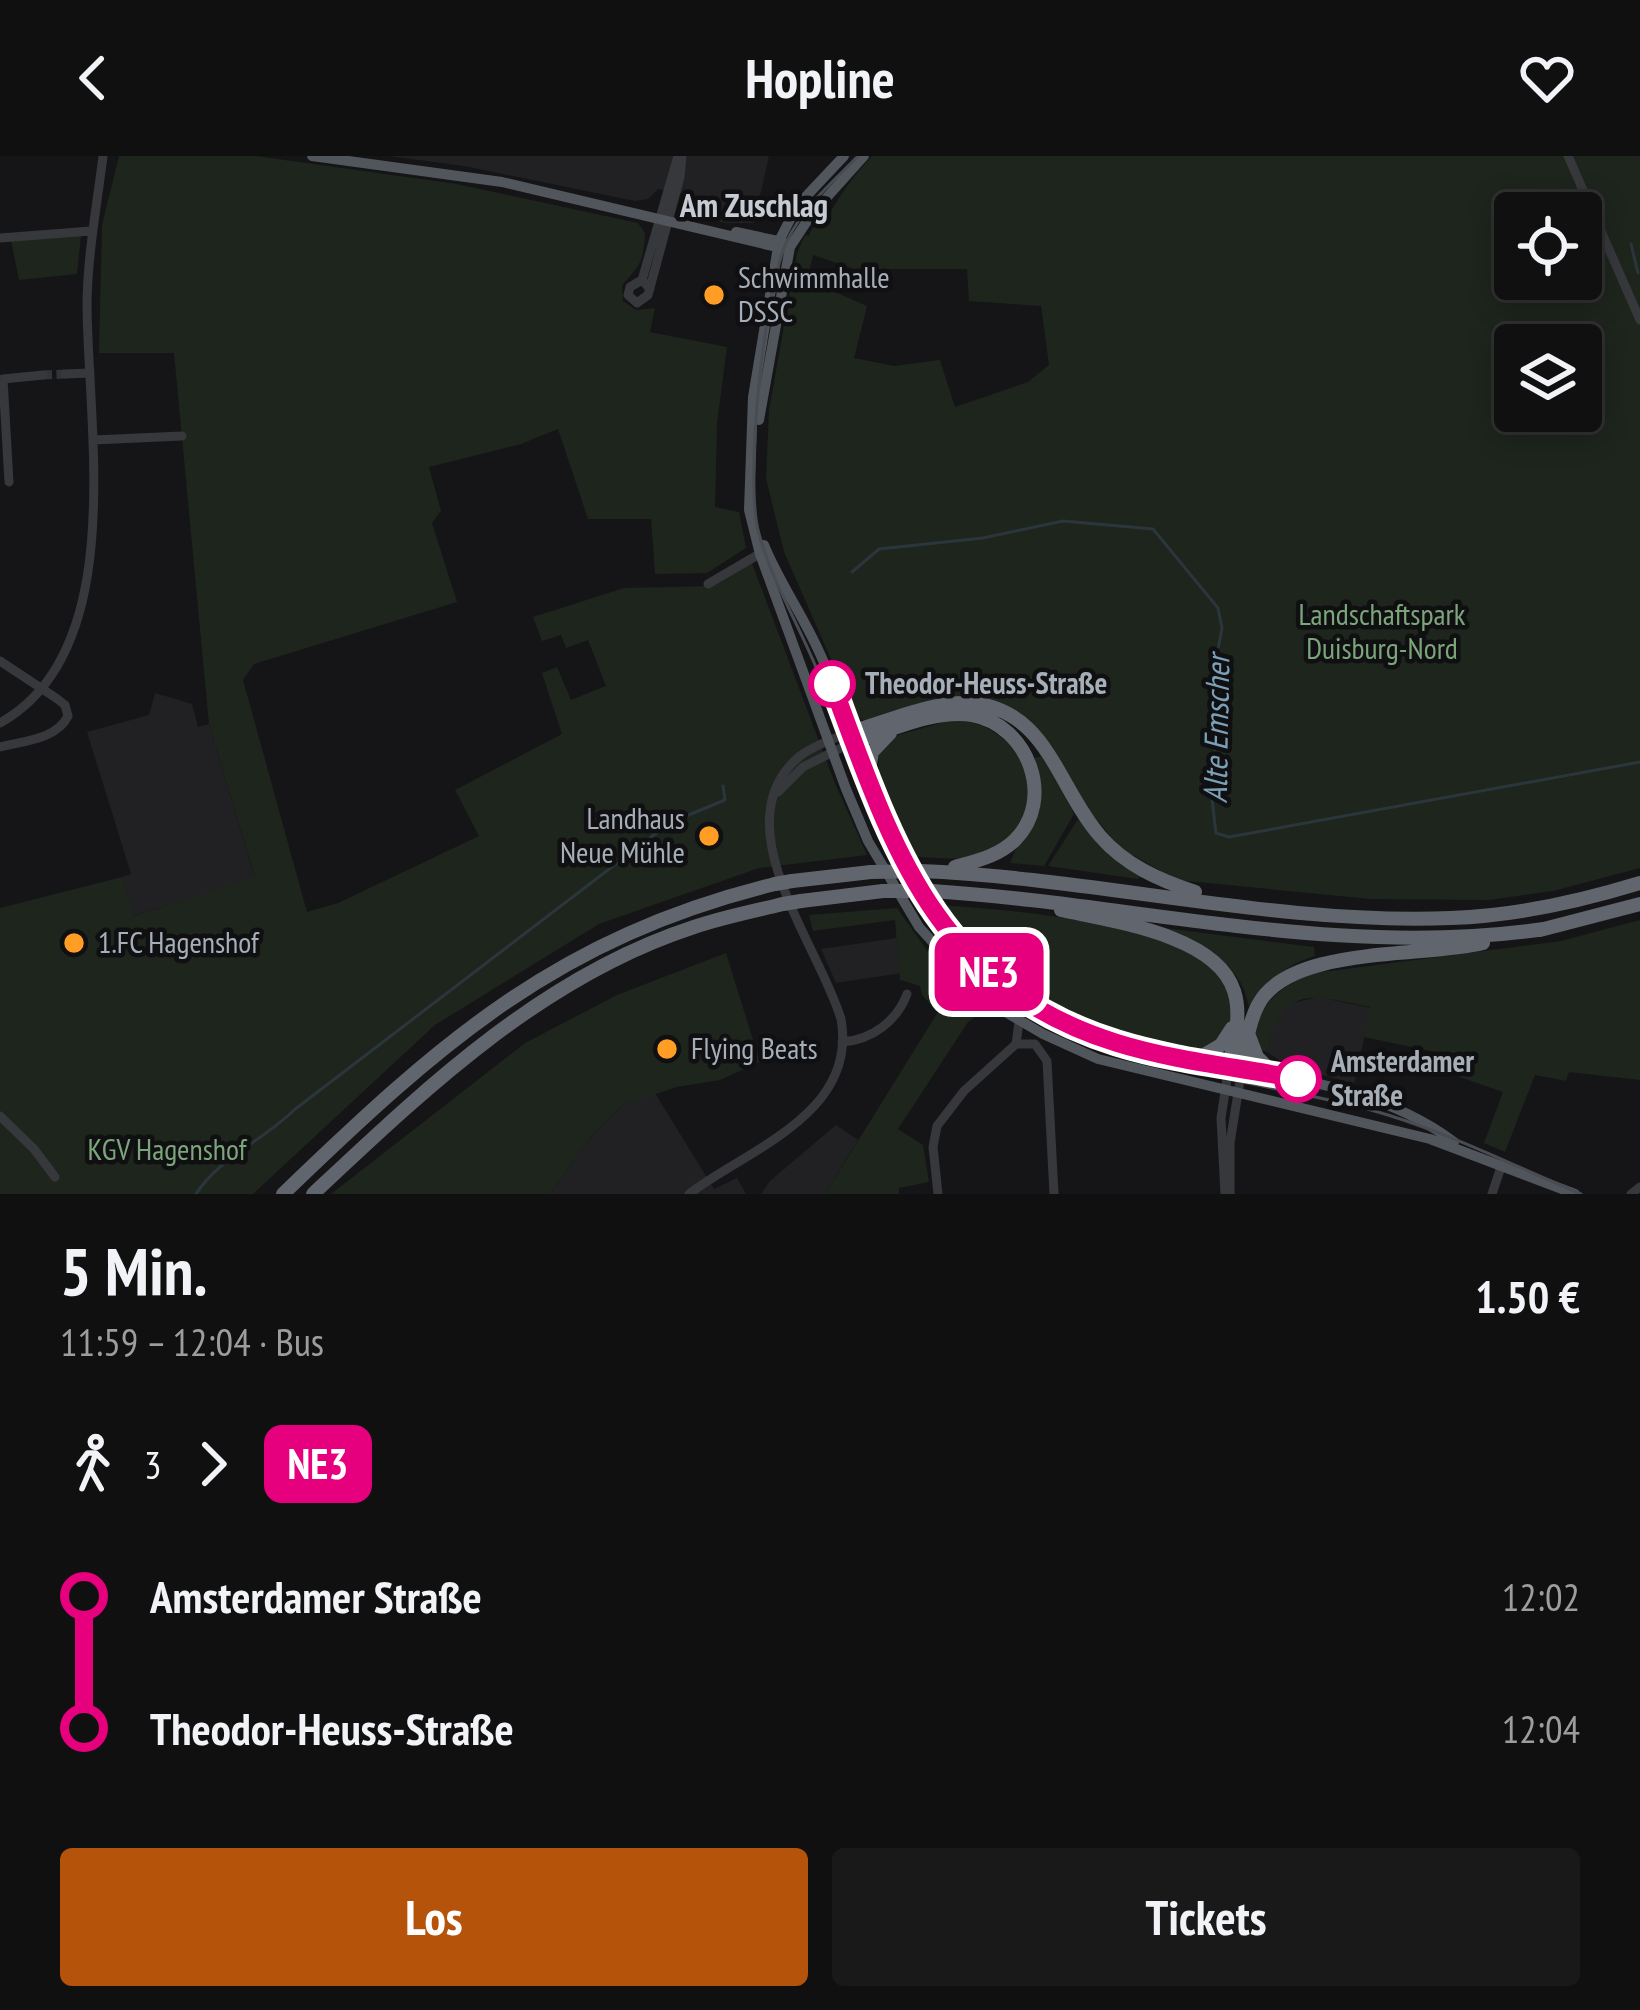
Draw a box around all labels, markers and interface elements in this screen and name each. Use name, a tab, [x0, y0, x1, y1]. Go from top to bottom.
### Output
text: Hopline	[745, 43, 895, 113]
icon: back	[60, 45, 126, 111]
icon: heart	[1514, 45, 1580, 111]
district label: Am Zuschlag	[679, 183, 828, 226]
map controls	[1494, 192, 1602, 432]
button: locate	[1494, 192, 1602, 300]
place label: Schwimmhalle DSSC	[738, 257, 890, 330]
marker: Schwimmhalle DSSC	[701, 282, 727, 308]
button: layers	[1494, 324, 1602, 432]
park label: Landschaftspark Duisburg-Nord	[1299, 594, 1466, 667]
water label: Alte Emscher	[1193, 650, 1238, 804]
marker: Theodor-Heuss-Straße	[810, 662, 854, 706]
place label: Theodor-Heuss-Straße	[865, 663, 1107, 702]
place label: Landhaus Neue Mühle	[560, 798, 685, 871]
marker: Landhaus Neue Mühle	[696, 823, 722, 849]
place label: 1.FC Hagenshof	[98, 922, 260, 961]
marker: 1.FC Hagenshof	[61, 930, 87, 956]
line badge: NE3	[920, 933, 1058, 1011]
text: NE3	[959, 944, 1019, 999]
place label: Flying Beats	[691, 1028, 818, 1067]
marker: Flying Beats	[654, 1036, 680, 1062]
place label: Amsterdamer Straße	[1330, 1041, 1474, 1114]
marker: Amsterdamer Straße	[1276, 1057, 1320, 1101]
park label: KGV Hagenshof	[88, 1129, 248, 1168]
text: 5 Min.	[60, 1228, 207, 1313]
text: 1.50 €	[1475, 1267, 1580, 1325]
text: 11:59 – 12:04 · Bus	[60, 1316, 324, 1367]
icon: walk	[60, 1431, 126, 1497]
icon: forward	[180, 1431, 246, 1497]
text: NE3	[288, 1436, 348, 1491]
text: 3	[144, 1439, 162, 1490]
text: Amsterdamer Straße	[150, 1567, 482, 1625]
text: 12:02	[1502, 1571, 1580, 1622]
text: Theodor-Heuss-Straße	[150, 1699, 514, 1757]
text: 12:04	[1502, 1703, 1580, 1754]
button: Los	[60, 1848, 808, 1986]
button: Tickets	[832, 1848, 1580, 1986]

